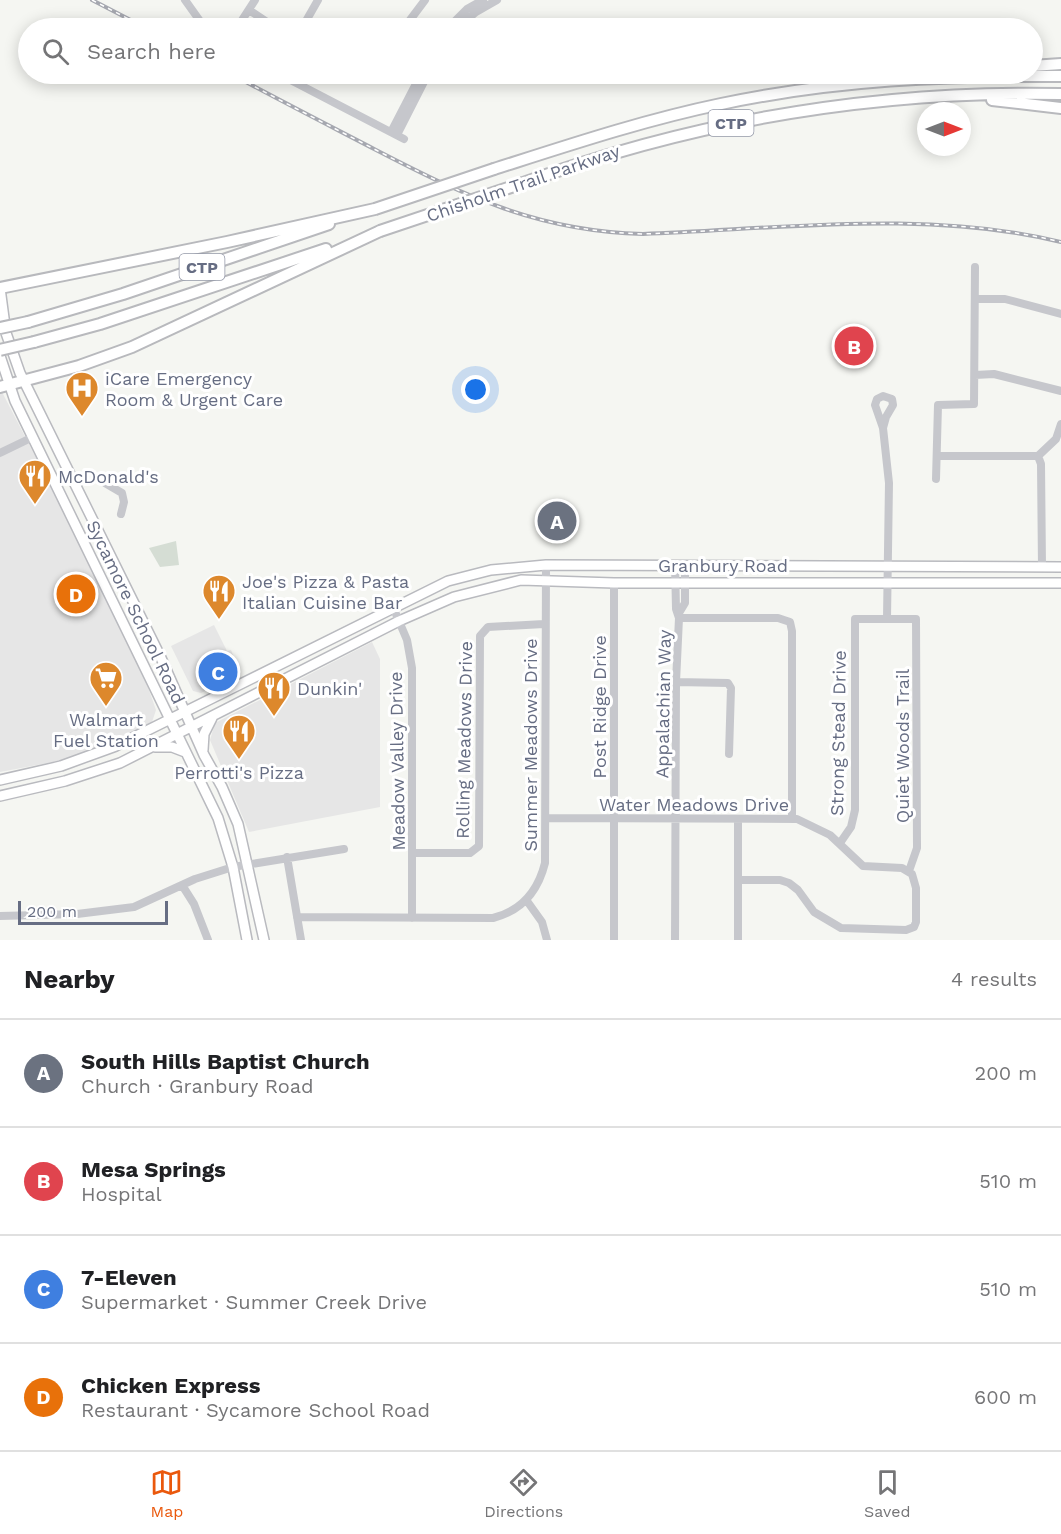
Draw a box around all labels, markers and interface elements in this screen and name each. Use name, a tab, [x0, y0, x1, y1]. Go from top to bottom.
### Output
search box	[18, 18, 1043, 84]
icon: search	[39, 35, 72, 68]
text: Search here	[87, 39, 216, 64]
north arrow	[917, 102, 971, 156]
road number: CTP	[708, 110, 754, 136]
street label: Chisholm Trail Parkway	[423, 140, 623, 226]
road number: CTP	[180, 254, 224, 280]
pin: B	[834, 324, 874, 368]
place label: iCare Emergency Room & Urgent Care	[105, 368, 283, 410]
hospital icon: iCare Emergency Room & Urgent Care	[64, 370, 100, 417]
your location	[461, 375, 490, 404]
restaurant icon: McDonald's	[17, 458, 53, 505]
place label: McDonald's	[58, 466, 159, 487]
pin: A	[538, 498, 576, 544]
street label: Sycamore School Road	[82, 517, 190, 707]
street label: Granbury Road	[658, 555, 788, 576]
place label: Joe's Pizza & Pasta Italian Cuisine Bar	[242, 571, 409, 613]
pin: D	[56, 572, 96, 616]
restaurant icon: Joe's Pizza & Pasta Italian Cuisine Bar	[201, 573, 237, 620]
street label: Appalachian Way	[651, 629, 675, 779]
street label: Post Ridge Drive	[589, 635, 610, 779]
street label: Summer Meadows Drive	[520, 638, 541, 852]
street label: Rolling Meadows Drive	[452, 641, 476, 839]
pin: C	[198, 650, 238, 694]
street label: Strong Stead Drive	[826, 650, 850, 816]
supermarket icon: Walmart Fuel Station	[88, 660, 124, 707]
street label: Quiet Woods Trail	[892, 668, 913, 823]
restaurant icon: Dunkin'	[256, 670, 292, 717]
street label: Meadow Valley Drive	[385, 671, 409, 851]
place label: Dunkin'	[297, 678, 362, 699]
place label: Walmart Fuel Station	[53, 709, 159, 751]
restaurant icon: Perrotti's Pizza	[221, 713, 257, 760]
place label: Perrotti's Pizza	[174, 762, 304, 783]
street label: Water Meadows Drive	[599, 794, 789, 815]
scale bar	[18, 898, 168, 926]
text: 200 m	[27, 902, 77, 921]
text: Nearby	[24, 964, 115, 994]
text: 4 results	[951, 967, 1037, 991]
text: South Hills Baptist Church	[81, 1049, 370, 1074]
text: A	[37, 1061, 50, 1085]
text: 200 m	[975, 1061, 1037, 1085]
text: Church · Granbury Road	[81, 1074, 314, 1098]
text: Mesa Springs	[81, 1157, 226, 1182]
text: B	[37, 1169, 50, 1193]
text: 510 m	[979, 1169, 1037, 1193]
text: Hospital	[81, 1182, 162, 1206]
text: 7-Eleven	[81, 1265, 177, 1290]
text: C	[37, 1277, 50, 1301]
text: 510 m	[979, 1277, 1037, 1301]
text: Supermarket · Summer Creek Drive	[81, 1290, 427, 1314]
text: Chicken Express	[81, 1373, 260, 1398]
text: D	[36, 1385, 51, 1409]
text: 600 m	[974, 1385, 1037, 1409]
text: Restaurant · Sycamore School Road	[81, 1398, 430, 1422]
tab: Map	[150, 1466, 183, 1521]
tab: Directions	[484, 1466, 563, 1521]
tab: Saved	[864, 1466, 911, 1521]

